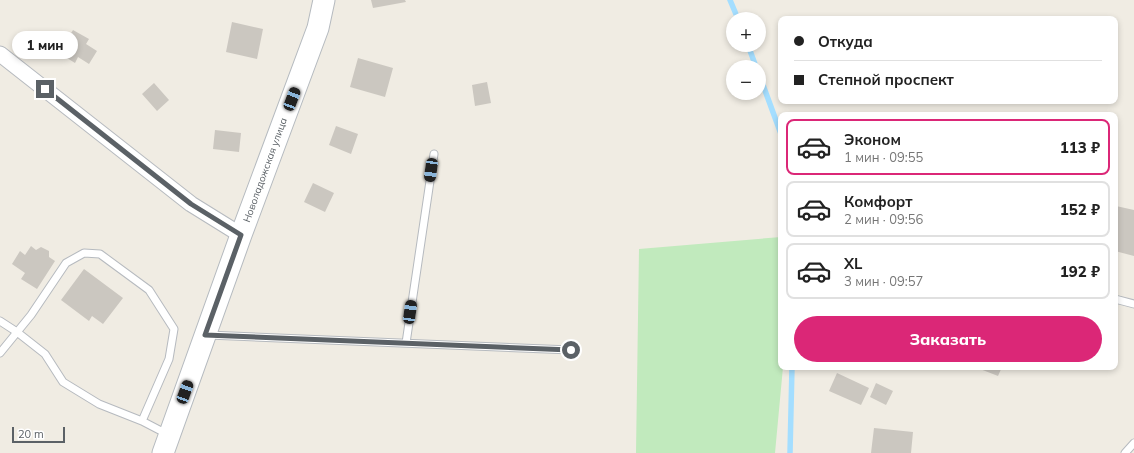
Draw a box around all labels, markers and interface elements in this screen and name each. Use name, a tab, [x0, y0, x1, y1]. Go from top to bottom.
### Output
map controls	[726, 12, 766, 100]
button: +	[726, 12, 766, 52]
callout: 1 мин	[12, 31, 78, 59]
text: Откуда	[818, 32, 873, 51]
text: 1 мин	[26, 37, 64, 53]
button: −	[726, 60, 766, 100]
text: Степной проспект	[818, 70, 954, 89]
route end	[36, 80, 54, 98]
car	[282, 86, 302, 112]
street label: Новоладожская улица	[240, 116, 290, 224]
icon: car	[796, 129, 832, 165]
text: Эконом	[844, 130, 901, 149]
text: 113 ₽	[1060, 138, 1100, 157]
text: 1 мин · 09:55	[844, 149, 923, 165]
car	[423, 157, 439, 183]
icon: car	[796, 191, 832, 227]
text: Комфорт	[844, 192, 913, 211]
text: 152 ₽	[1060, 200, 1100, 219]
text: 2 мин · 09:56	[844, 211, 923, 227]
icon: car	[796, 253, 832, 289]
text: XL	[844, 254, 862, 273]
text: 192 ₽	[1060, 262, 1100, 281]
text: 3 мин · 09:57	[844, 273, 923, 289]
car	[402, 299, 418, 325]
button: Заказать	[794, 316, 1102, 362]
route start	[562, 341, 580, 359]
car	[175, 379, 195, 405]
scale bar	[12, 425, 65, 444]
text: 20 m	[18, 427, 44, 441]

